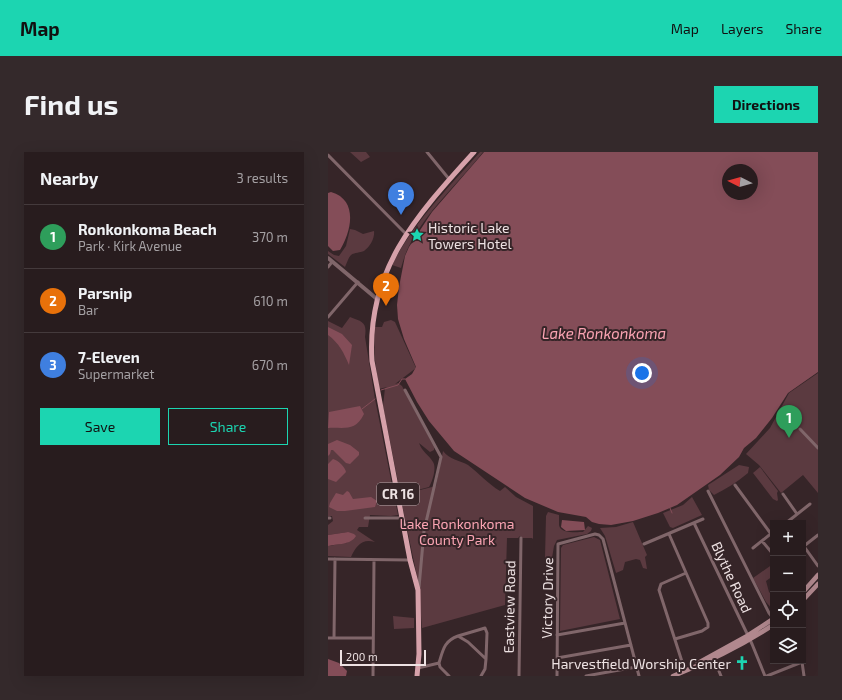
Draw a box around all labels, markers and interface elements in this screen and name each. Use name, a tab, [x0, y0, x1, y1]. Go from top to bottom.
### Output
text: Map	[20, 17, 60, 40]
text: Map	[671, 20, 699, 37]
text: Layers	[721, 20, 763, 37]
text: Share	[785, 20, 822, 37]
button: Directions	[714, 86, 818, 123]
text: Find us	[24, 87, 118, 121]
north arrow	[722, 164, 758, 200]
text: Nearby	[40, 168, 98, 188]
text: 3 results	[237, 170, 288, 186]
pin: 3	[388, 182, 414, 215]
place label: Historic Lake Towers Hotel	[428, 219, 512, 252]
text: Ronkonkoma Beach	[78, 220, 217, 238]
place icon: Historic Lake Towers Hotel	[409, 227, 425, 243]
text: 1	[50, 229, 56, 245]
text: 370 m	[252, 229, 288, 245]
text: Park · Kirk Avenue	[78, 238, 182, 254]
pin: 2	[373, 273, 399, 306]
text: Parsnip	[78, 284, 132, 302]
text: 2	[49, 293, 57, 309]
text: 610 m	[253, 293, 288, 309]
text: Bar	[78, 302, 98, 318]
water label: Lake Ronkonkoma	[542, 324, 666, 342]
text: 7-Eleven	[78, 348, 140, 366]
text: 3	[49, 357, 57, 373]
text: 670 m	[252, 357, 288, 373]
your location	[632, 363, 652, 383]
text: Supermarket	[78, 366, 155, 382]
pin: 1	[776, 405, 802, 438]
button: Save	[40, 408, 160, 445]
button: Share	[168, 408, 288, 445]
road number: CR 16	[377, 483, 419, 505]
park label: Lake Ronkonkoma County Park	[400, 515, 514, 548]
map controls	[770, 520, 806, 664]
button: +	[770, 520, 806, 556]
street label: Blythe Road	[708, 539, 756, 615]
button: −	[770, 556, 806, 592]
street label: Victory Drive	[538, 557, 556, 639]
street label: Eastview Road	[500, 560, 518, 654]
button: locate	[770, 592, 806, 628]
button: layers	[770, 628, 806, 664]
scale bar	[340, 648, 426, 667]
text: 200 m	[346, 650, 378, 663]
place label: Harvestfield Worship Center	[551, 655, 731, 672]
church icon: Harvestfield Worship Center	[734, 655, 750, 671]

